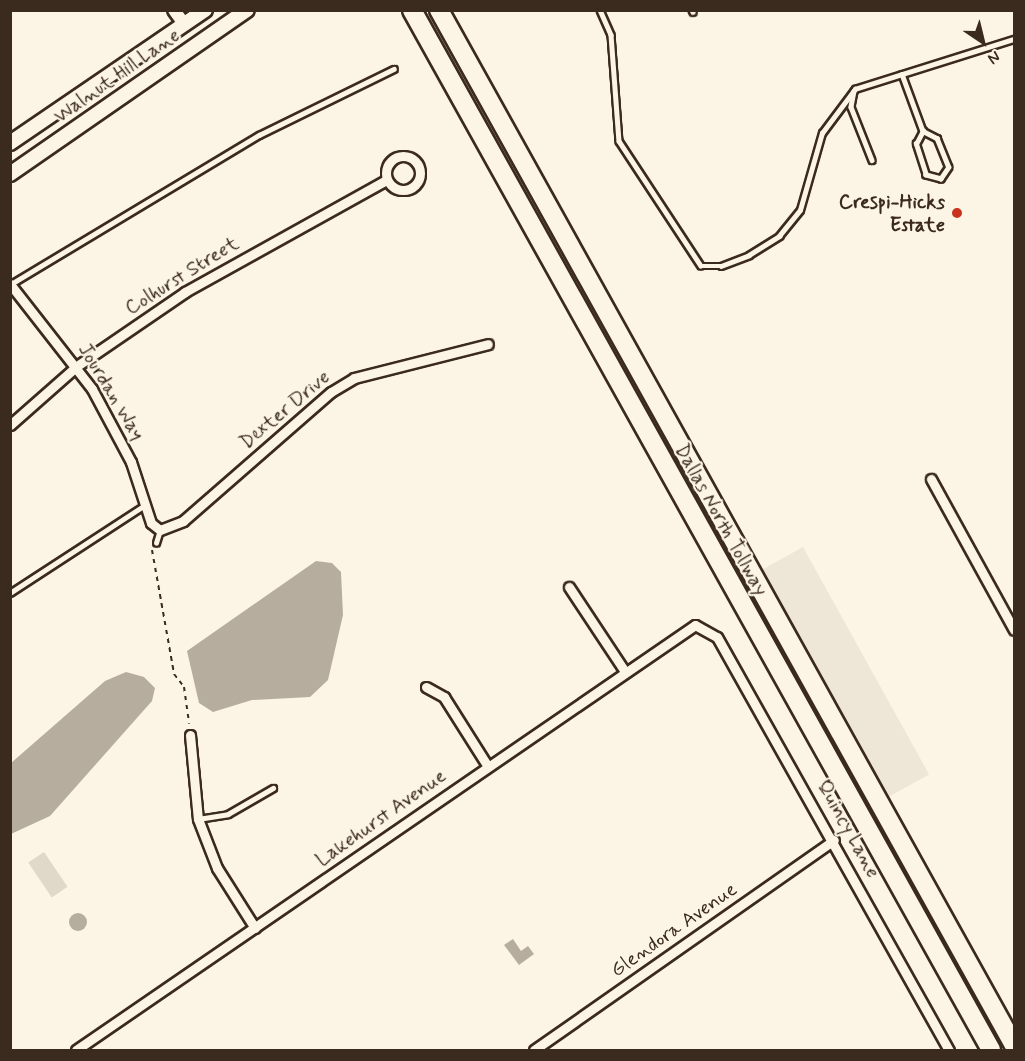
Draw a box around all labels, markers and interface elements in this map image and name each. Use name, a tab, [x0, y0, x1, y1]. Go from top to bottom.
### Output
north arrow	[953, 12, 1013, 72]
street label: Walnut Hill Lane	[50, 24, 184, 128]
text: N	[983, 45, 1004, 69]
place label: Crespi-Hicks Estate	[839, 190, 945, 237]
marker: Crespi-Hicks Estate	[950, 206, 964, 220]
street label: Colhurst Street	[121, 232, 243, 320]
street label: Jourdan Way	[72, 338, 150, 446]
street label: Dexter Drive	[236, 366, 334, 454]
street label: Dallas North Tollway	[669, 440, 773, 600]
street label: Lakehurst Avenue	[311, 764, 451, 872]
street label: Quincy Lane	[812, 777, 884, 881]
street label: Glendora Avenue	[606, 878, 742, 982]

